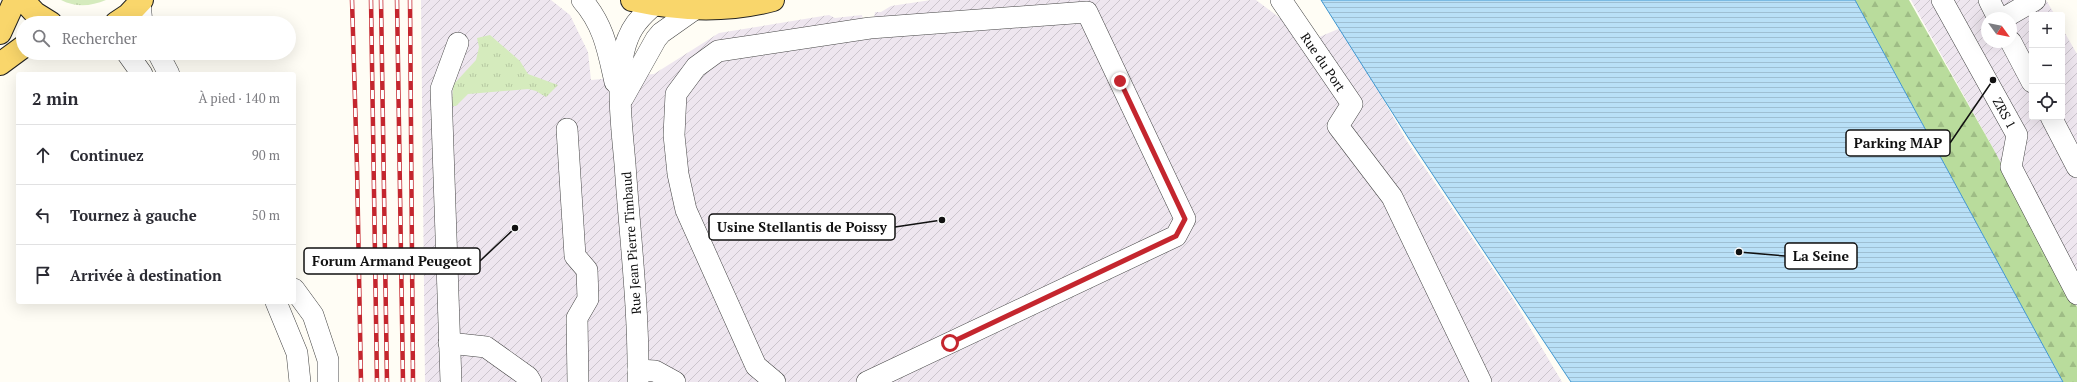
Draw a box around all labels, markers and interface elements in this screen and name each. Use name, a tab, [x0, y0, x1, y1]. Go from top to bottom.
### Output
north arrow	[1981, 12, 2017, 48]
map controls	[2029, 12, 2065, 120]
button: +	[2029, 12, 2065, 48]
search box	[16, 16, 296, 60]
icon: search	[30, 27, 52, 49]
text: Rechercher	[62, 28, 137, 48]
street label: Rue du Port	[1297, 29, 1350, 95]
button: −	[2029, 48, 2065, 84]
route end	[1111, 72, 1129, 90]
button: locate	[2029, 84, 2065, 120]
text: 2 min	[32, 87, 79, 110]
text: À pied · 140 m	[199, 89, 280, 107]
street label: ZRS 1	[1989, 94, 2021, 132]
callout: Parking MAP	[1846, 130, 1950, 156]
text: Parking MAP	[1854, 133, 1942, 152]
icon: ahead	[32, 144, 54, 166]
text: Continuez	[70, 145, 144, 165]
text: 90 m	[252, 146, 280, 164]
street label: Rue Jean Pierre Timbaud	[617, 171, 645, 315]
icon: left	[32, 204, 54, 226]
text: Tournez à gauche	[70, 205, 197, 225]
text: 50 m	[252, 206, 280, 224]
callout: Usine Stellantis de Poissy	[709, 214, 895, 240]
text: Usine Stellantis de Poissy	[717, 217, 888, 236]
callout: La Seine	[1785, 243, 1857, 269]
text: La Seine	[1793, 246, 1850, 265]
callout: Forum Armand Peugeot	[304, 248, 480, 274]
text: Forum Armand Peugeot	[312, 251, 472, 270]
icon: arrive	[32, 264, 54, 286]
text: Arrivée à destination	[70, 265, 222, 285]
route start	[941, 334, 959, 352]

